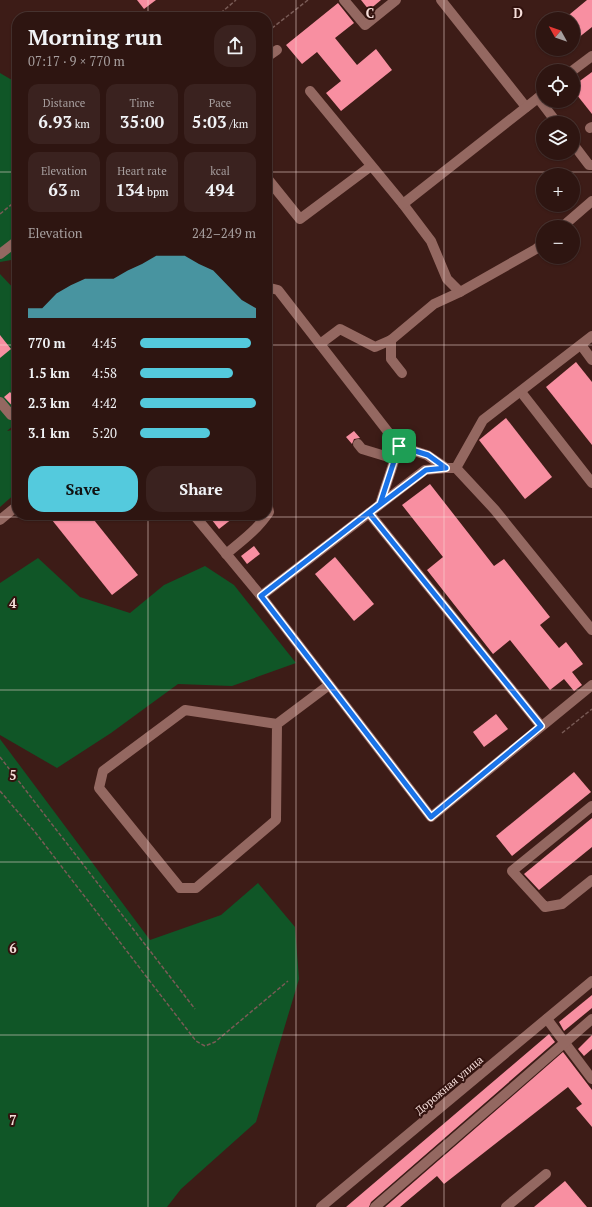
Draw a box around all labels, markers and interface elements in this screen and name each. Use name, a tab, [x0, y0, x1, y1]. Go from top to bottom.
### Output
text: C	[366, 4, 374, 22]
text: D	[513, 4, 523, 22]
north arrow	[536, 12, 580, 56]
map controls	[536, 12, 580, 264]
text: Morning run	[28, 22, 162, 51]
button: share	[214, 25, 256, 67]
text: 07:17 · 9 × 770 m	[28, 52, 125, 70]
button: locate	[536, 64, 580, 108]
text: Distance	[43, 96, 85, 110]
text: Time	[129, 96, 155, 110]
text: Pace	[209, 96, 231, 110]
text: 6.93	[38, 110, 72, 133]
text: 35:00	[120, 110, 164, 133]
text: 5:03	[192, 110, 227, 133]
button: layers	[536, 116, 580, 160]
text: km	[72, 117, 90, 131]
text: /km	[227, 117, 248, 131]
text: Elevation	[41, 164, 87, 178]
text: Heart rate	[117, 164, 167, 178]
text: kcal	[210, 164, 230, 178]
button: +	[536, 168, 580, 212]
text: 63	[48, 178, 68, 201]
text: 134	[115, 178, 144, 201]
text: 494	[206, 178, 234, 201]
text: m	[68, 185, 80, 199]
text: bpm	[144, 185, 169, 199]
button: −	[536, 220, 580, 264]
text: Elevation	[28, 224, 83, 242]
text: 242–249 m	[192, 224, 256, 242]
text: 770 m	[28, 334, 66, 352]
text: 4:45	[92, 334, 117, 352]
text: 1.5 km	[28, 364, 70, 382]
text: 4:58	[92, 364, 117, 382]
text: 2.3 km	[28, 394, 70, 412]
text: 4:42	[92, 394, 117, 412]
text: 3.1 km	[28, 424, 70, 442]
text: 5:20	[92, 424, 117, 442]
pin	[382, 429, 416, 463]
icon: arrive	[388, 435, 410, 457]
button: Save	[28, 466, 138, 512]
button: Share	[146, 466, 256, 512]
text: 4	[9, 594, 17, 612]
text: 5	[9, 766, 17, 784]
text: 6	[9, 939, 17, 957]
street label: Дорожная улица	[412, 1052, 486, 1118]
text: 7	[9, 1111, 17, 1129]

